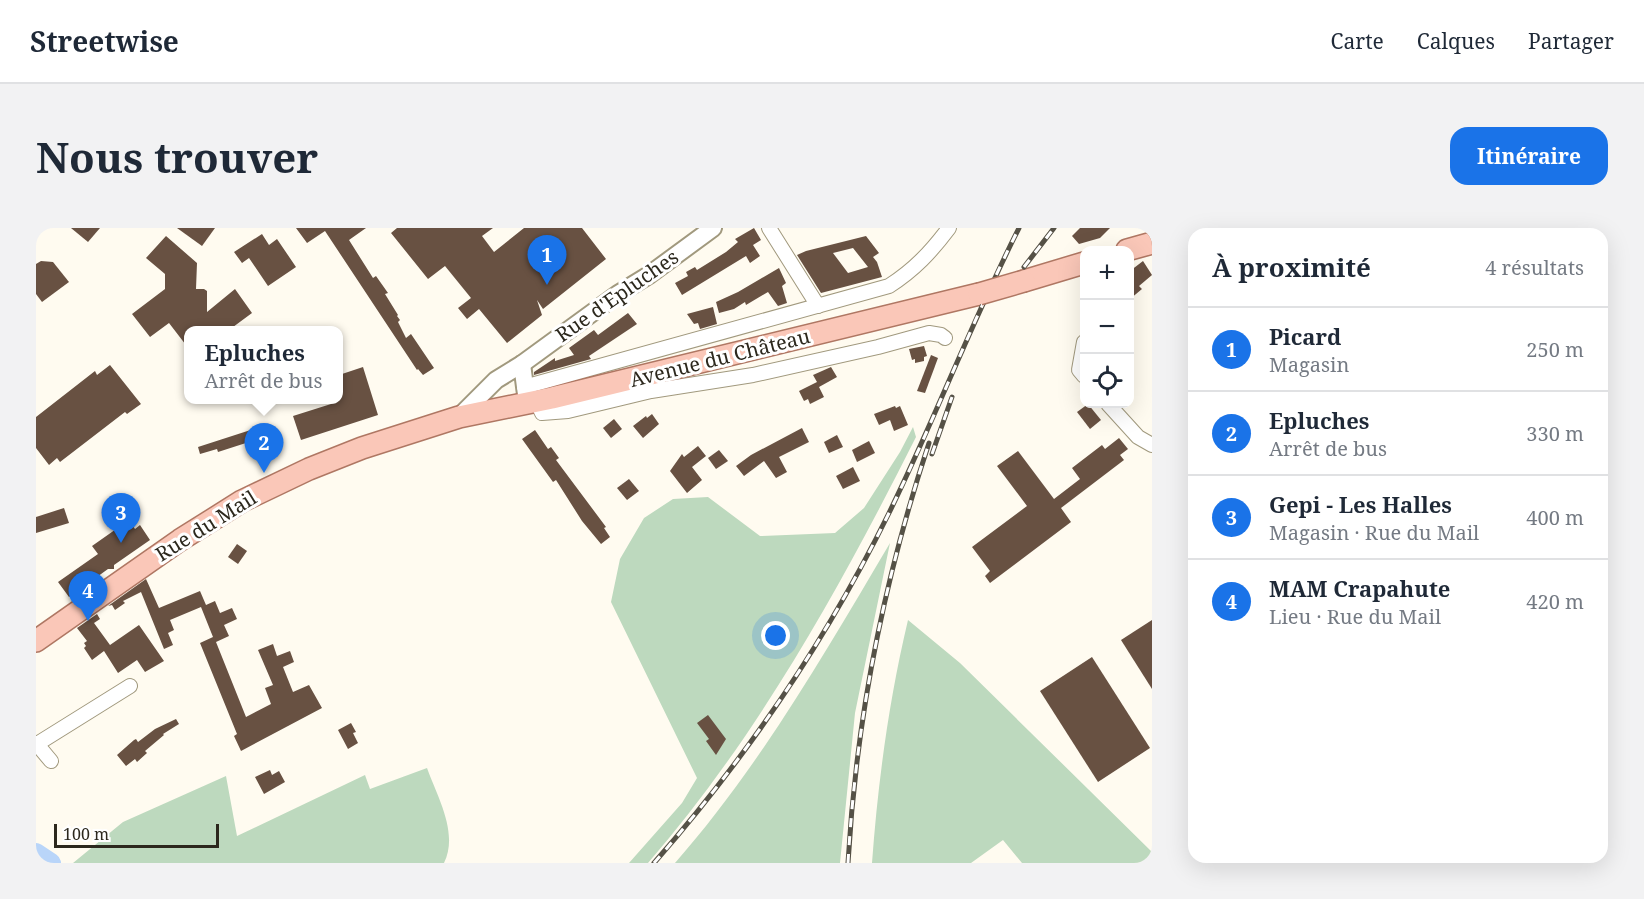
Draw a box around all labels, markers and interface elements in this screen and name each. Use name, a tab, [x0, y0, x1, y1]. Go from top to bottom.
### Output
text: Streetwise	[30, 22, 179, 60]
text: Carte	[1331, 27, 1384, 55]
text: Calques	[1417, 27, 1495, 55]
text: Partager	[1528, 27, 1614, 55]
button: Itinéraire	[1450, 127, 1608, 185]
text: Nous trouver	[36, 128, 318, 185]
pin: 1	[528, 236, 566, 285]
street label: Rue d'Epluches	[550, 243, 684, 348]
map controls	[1080, 246, 1134, 408]
button: +	[1080, 246, 1134, 300]
text: À proximité	[1212, 249, 1371, 285]
text: 4 résultats	[1485, 254, 1584, 281]
button: −	[1080, 300, 1134, 354]
text: Picard	[1269, 321, 1341, 351]
street label: Avenue du Château	[627, 322, 813, 393]
popup	[184, 326, 343, 404]
text: 1	[1226, 336, 1237, 363]
text: 250 m	[1526, 336, 1584, 363]
text: Epluches	[204, 337, 305, 367]
text: Magasin	[1269, 351, 1349, 378]
button: locate	[1080, 354, 1134, 408]
text: Arrêt de bus	[204, 367, 323, 394]
text: Epluches	[1269, 405, 1369, 435]
text: 2	[1226, 420, 1237, 447]
text: 330 m	[1526, 420, 1584, 447]
pin: 2	[244, 424, 284, 473]
text: Arrêt de bus	[1269, 435, 1387, 462]
street label: Rue du Mail	[150, 484, 261, 567]
text: Gepi - Les Halles	[1269, 489, 1452, 519]
pin: 3	[102, 494, 140, 543]
text: 3	[1226, 504, 1237, 531]
text: 400 m	[1526, 504, 1584, 531]
text: Magasin · Rue du Mail	[1269, 519, 1479, 546]
pin: 4	[68, 572, 108, 621]
text: MAM Crapahute	[1269, 573, 1450, 603]
text: 4	[1226, 588, 1237, 615]
text: 420 m	[1526, 588, 1584, 615]
text: Lieu · Rue du Mail	[1269, 603, 1441, 630]
your location	[761, 621, 790, 650]
scale bar	[54, 821, 219, 848]
text: 100 m	[63, 823, 109, 845]

